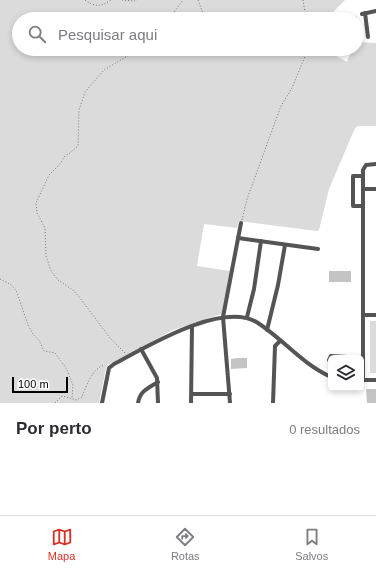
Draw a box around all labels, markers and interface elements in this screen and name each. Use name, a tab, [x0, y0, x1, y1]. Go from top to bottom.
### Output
search box	[12, 12, 364, 56]
icon: search	[26, 23, 48, 45]
text: Pesquisar aqui	[58, 26, 157, 43]
map controls	[328, 355, 364, 391]
button: layers	[328, 355, 364, 391]
scale bar	[12, 375, 68, 394]
text: 100 m	[18, 378, 49, 390]
text: Por perto	[16, 419, 92, 438]
text: 0 resultados	[289, 422, 360, 437]
tab: Mapa	[48, 526, 75, 562]
tab: Rotas	[171, 526, 200, 562]
tab: Salvos	[295, 526, 328, 562]

